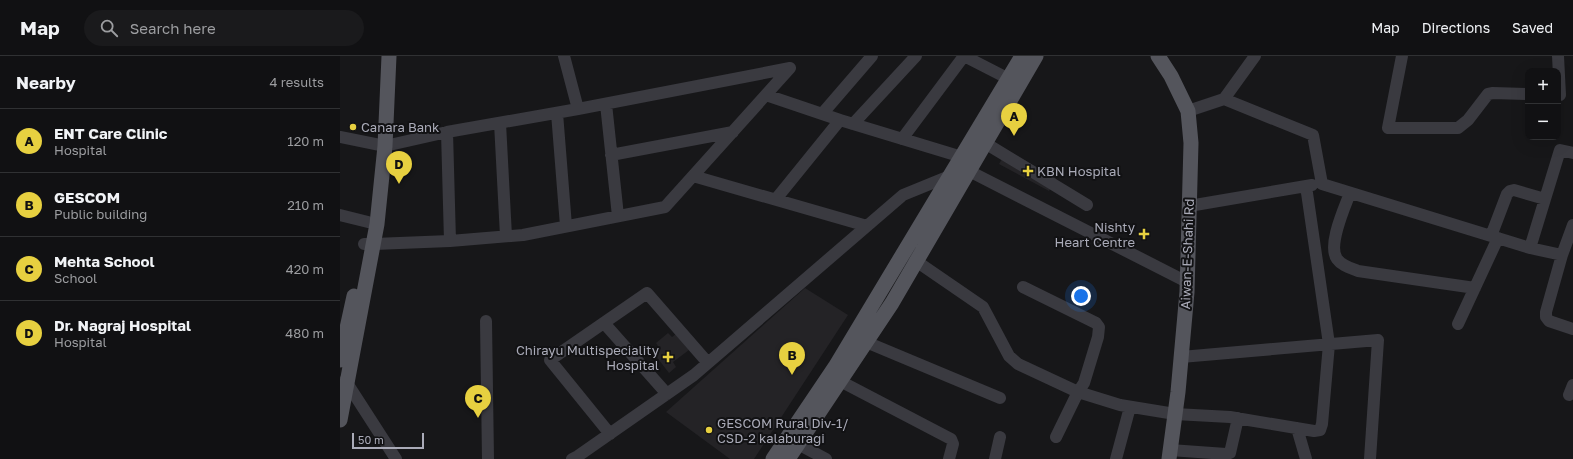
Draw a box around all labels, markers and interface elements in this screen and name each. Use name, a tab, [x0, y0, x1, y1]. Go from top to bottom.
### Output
search box	[84, 10, 364, 46]
text: Map	[20, 16, 60, 39]
icon: search	[98, 17, 120, 39]
text: Search here	[130, 19, 216, 37]
text: Map	[1371, 19, 1400, 36]
text: Directions	[1422, 19, 1490, 36]
text: Saved	[1512, 19, 1553, 36]
map controls	[1525, 68, 1561, 140]
button: +	[1525, 68, 1561, 104]
text: Nearby	[16, 72, 76, 93]
text: 4 results	[270, 74, 324, 90]
pin: A	[1001, 103, 1027, 136]
button: −	[1525, 104, 1561, 140]
place label: Canara Bank	[361, 119, 440, 135]
marker: Canara Bank	[348, 122, 358, 132]
text: ENT Care Clinic	[54, 124, 167, 142]
text: A	[24, 133, 34, 149]
text: 120 m	[287, 133, 324, 149]
text: Hospital	[54, 142, 107, 158]
pin: D	[386, 151, 412, 184]
place label: KBN Hospital	[1037, 163, 1121, 179]
marker: KBN Hospital	[1022, 165, 1034, 177]
text: GESCOM	[54, 188, 120, 206]
text: B	[24, 197, 34, 213]
text: 210 m	[287, 197, 324, 213]
street label: Aiwan-E-Shahi Rd	[1177, 198, 1197, 310]
text: Public building	[54, 206, 147, 222]
place label: Nishty Heart Centre	[1055, 219, 1136, 250]
marker: Nishty Heart Centre	[1138, 228, 1150, 240]
text: Mehta School	[54, 252, 155, 270]
text: C	[24, 261, 34, 277]
text: 420 m	[286, 261, 324, 277]
text: School	[54, 270, 97, 286]
your location	[1071, 286, 1091, 306]
text: Dr. Nagraj Hospital	[54, 316, 191, 334]
text: D	[24, 325, 34, 341]
text: 480 m	[285, 325, 324, 341]
text: Hospital	[54, 334, 107, 350]
place label: Chirayu Multispeciality Hospital	[516, 342, 660, 373]
pin: B	[779, 342, 805, 375]
marker: Chirayu Multispeciality Hospital	[662, 351, 674, 363]
pin: C	[465, 385, 491, 418]
place label: GESCOM Rural Div-1/ CSD-2 kalaburagi	[717, 415, 849, 446]
marker: GESCOM Rural Div-1/ CSD-2 kalaburagi	[704, 425, 714, 435]
scale bar	[352, 431, 424, 450]
text: 50 m	[358, 433, 384, 446]

